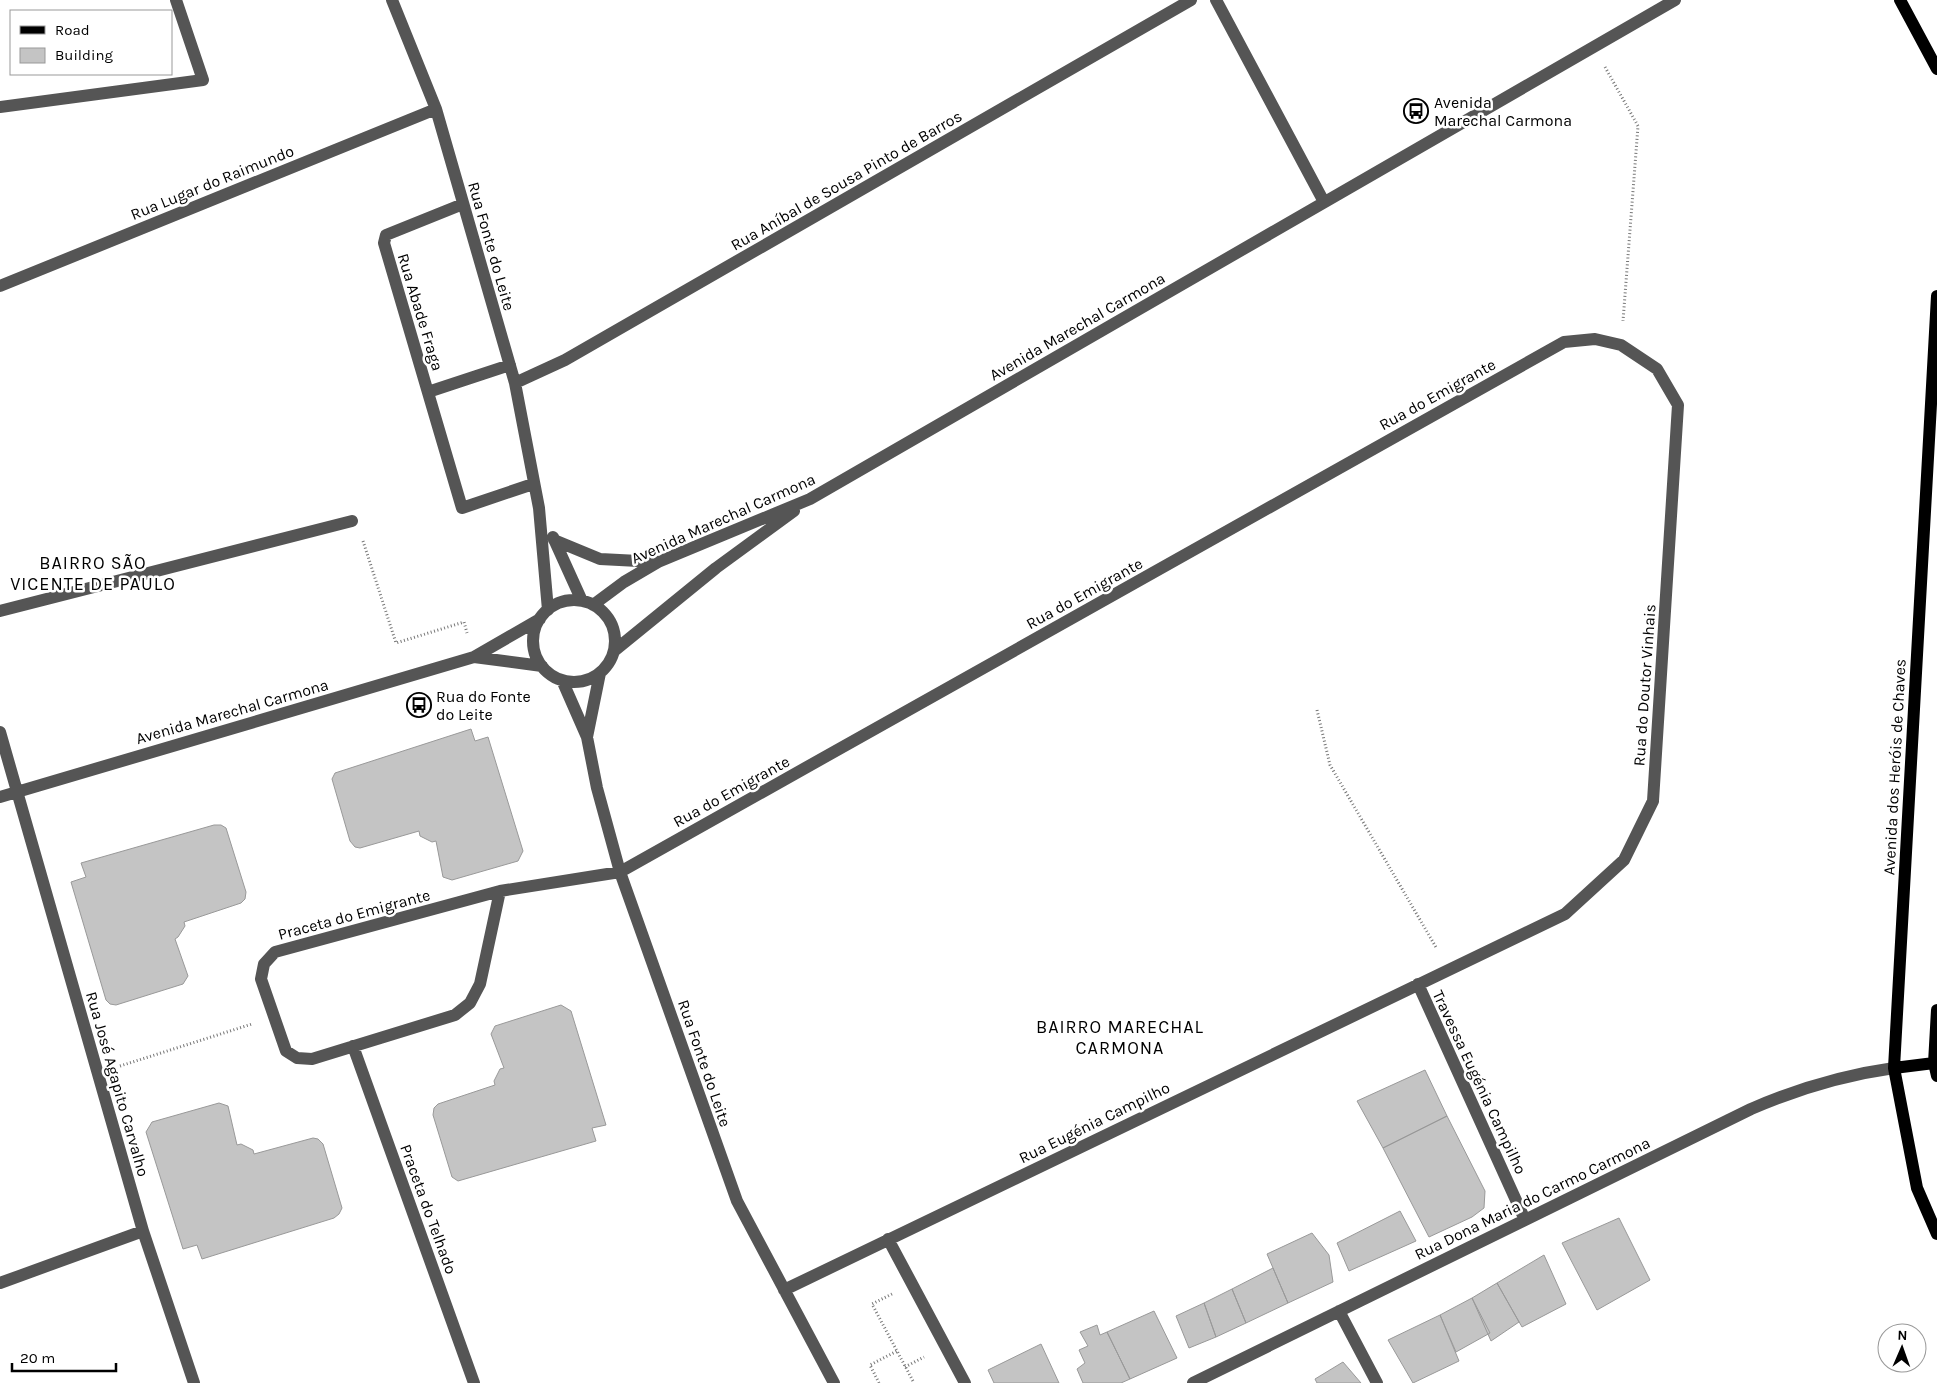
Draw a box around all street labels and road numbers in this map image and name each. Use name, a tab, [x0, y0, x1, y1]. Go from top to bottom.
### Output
street label: Rua Aníbal de Sousa Pinto de Barros	[727, 106, 965, 255]
street label: Rua Lugar do Raimundo	[128, 141, 297, 224]
street label: Rua Fonte do Leite	[464, 180, 519, 313]
street label: Rua Abade Fraga	[394, 251, 447, 373]
street label: Avenida Marechal Carmona	[986, 268, 1168, 385]
street label: Rua do Emigrante	[1376, 355, 1499, 434]
street label: Avenida Marechal Carmona	[628, 469, 818, 568]
street label: Rua do Emigrante	[1023, 554, 1146, 633]
street label: Rua do Doutor Vinhais	[1629, 603, 1660, 767]
street label: Avenida dos Heróis de Chaves	[1879, 658, 1910, 876]
street label: Avenida Marechal Carmona	[134, 675, 331, 748]
street label: Rua do Emigrante	[670, 752, 793, 831]
street label: Praceta do Emigrante	[276, 885, 432, 944]
street label: Travessa Eugénia Campilho	[1429, 987, 1531, 1177]
street label: Rua José Agapito Carvalho	[82, 989, 153, 1179]
street label: Rua Fonte do Leite	[674, 997, 735, 1129]
street label: Rua Eugénia Campilho	[1016, 1078, 1173, 1167]
street label: Rua Dona Maria do Carmo Carmona	[1411, 1133, 1653, 1264]
street label: Praceta do Telhado	[396, 1142, 461, 1277]

